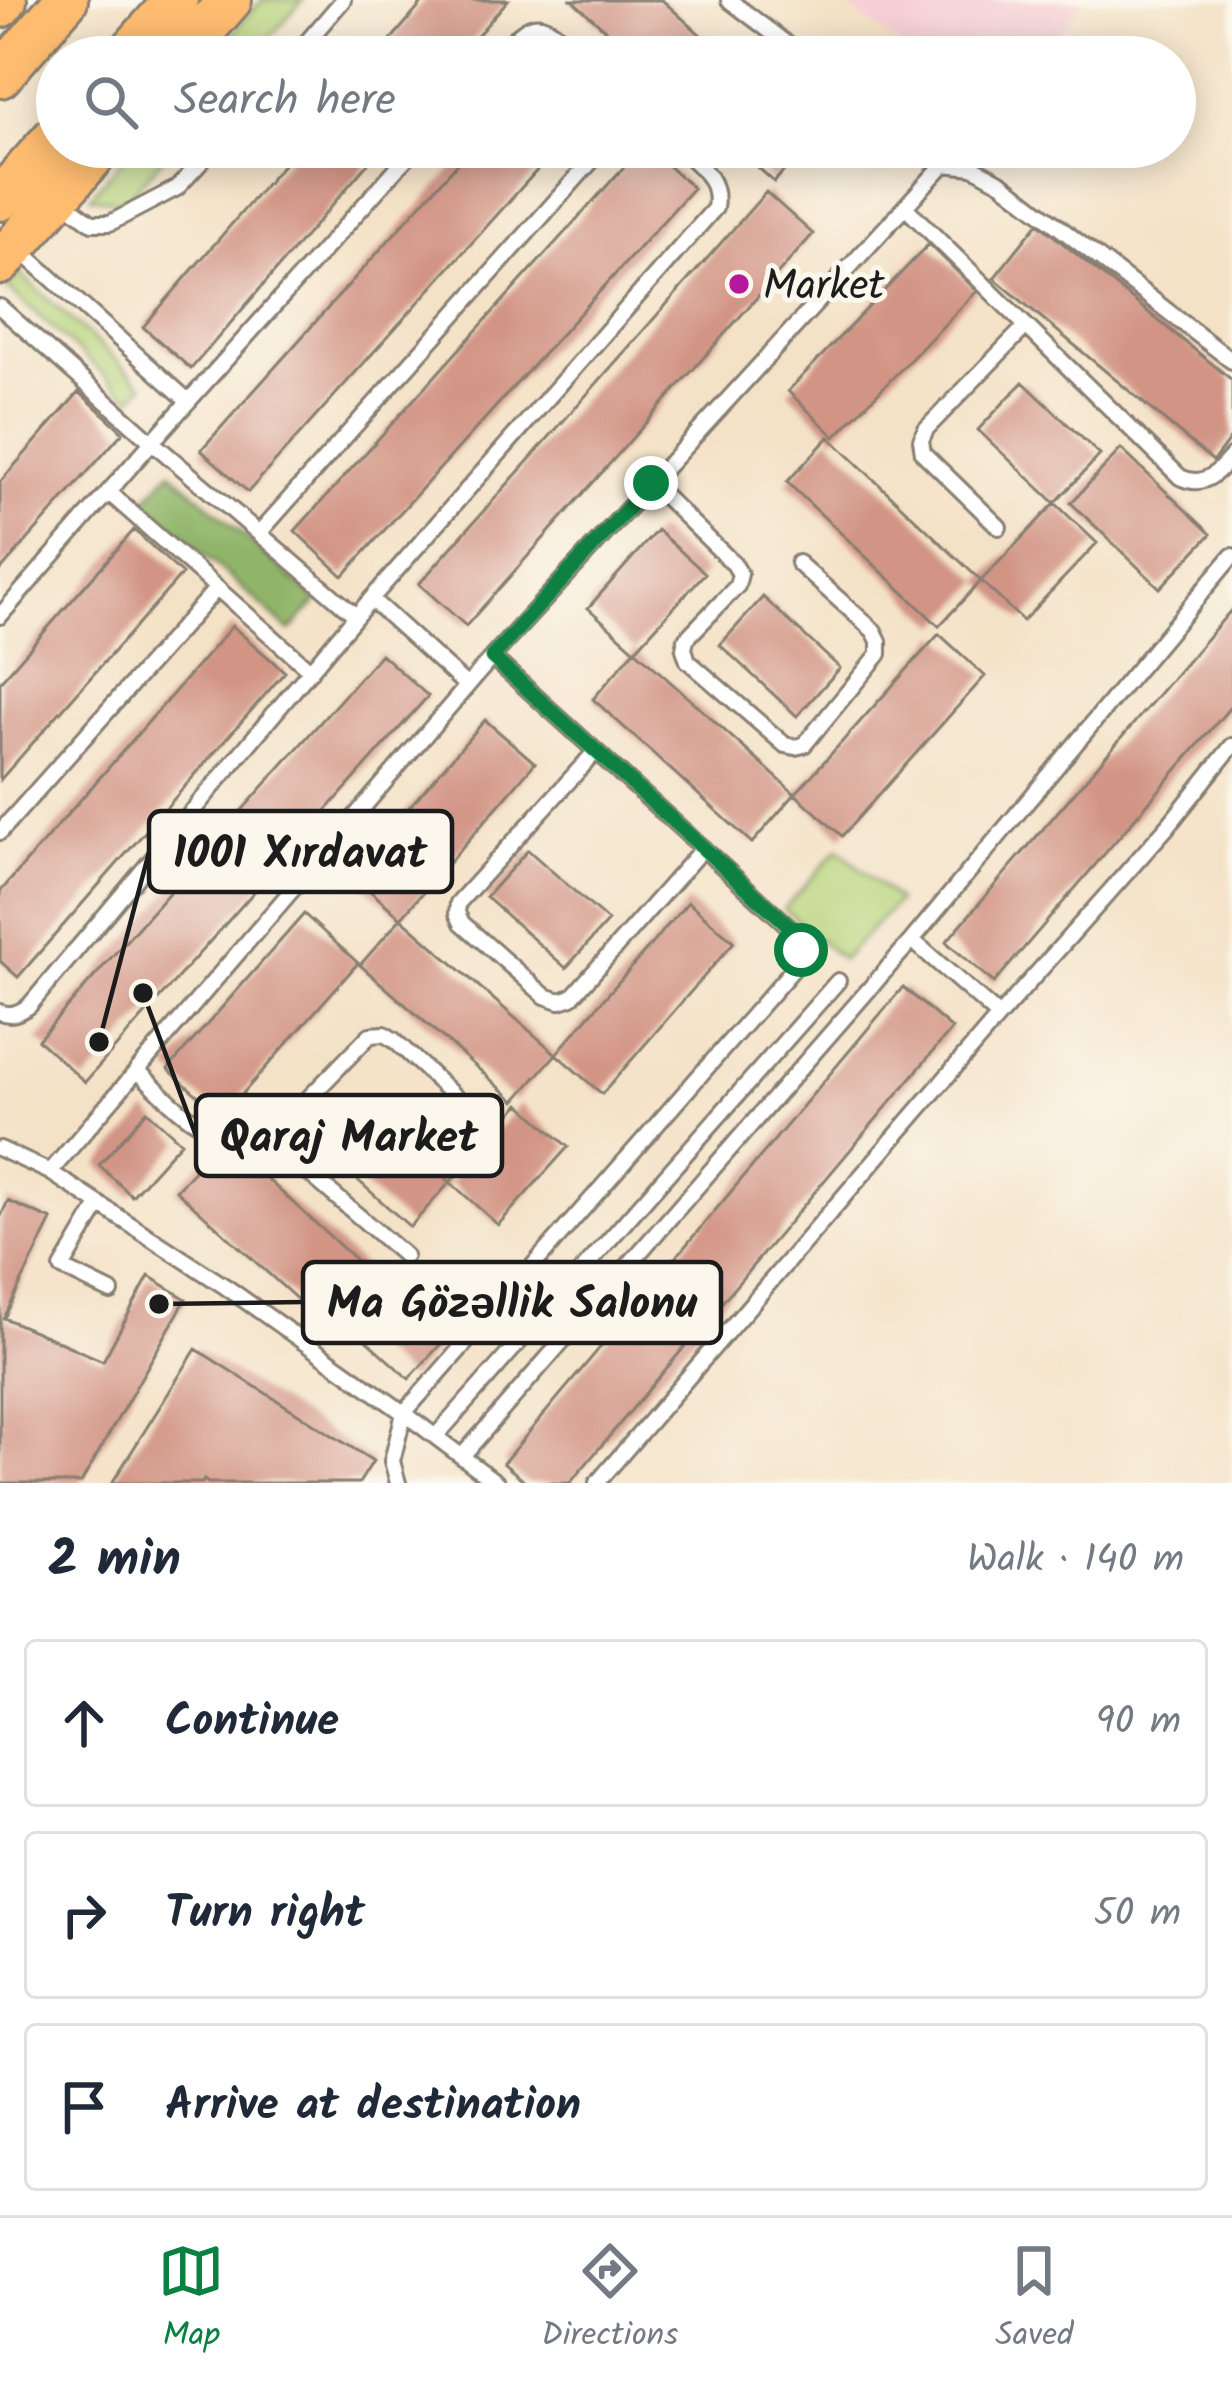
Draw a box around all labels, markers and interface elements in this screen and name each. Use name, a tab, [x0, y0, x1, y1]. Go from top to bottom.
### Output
search box	[36, 36, 1196, 168]
text: Search here	[174, 66, 396, 138]
icon: search	[78, 69, 144, 135]
place label: Market	[763, 254, 885, 321]
marker: Market	[726, 271, 752, 297]
route end	[624, 456, 678, 510]
callout: 1001 Xırdavat	[149, 811, 452, 892]
text: 1001 Xırdavat	[173, 820, 428, 892]
route start	[774, 923, 828, 977]
callout: Qaraj Market	[196, 1095, 502, 1176]
text: Qaraj Market	[220, 1104, 479, 1176]
callout: Ma Gözəllik Salonu	[303, 1262, 721, 1343]
text: Ma Gözəllik Salonu	[327, 1270, 698, 1342]
text: 2 min	[48, 1521, 181, 1602]
text: Walk · 140 m	[967, 1530, 1184, 1592]
text: Continue	[165, 1687, 339, 1759]
icon: ahead	[51, 1690, 117, 1756]
text: 90 m	[1096, 1692, 1181, 1754]
text: Turn right	[165, 1879, 365, 1951]
icon: right	[51, 1882, 117, 1948]
text: 50 m	[1094, 1884, 1181, 1946]
text: Arrive at destination	[165, 2071, 581, 2143]
icon: arrive	[51, 2074, 117, 2140]
tab: Map	[158, 2238, 224, 2363]
tab: Directions	[541, 2238, 678, 2363]
tab: Saved	[995, 2238, 1074, 2363]

